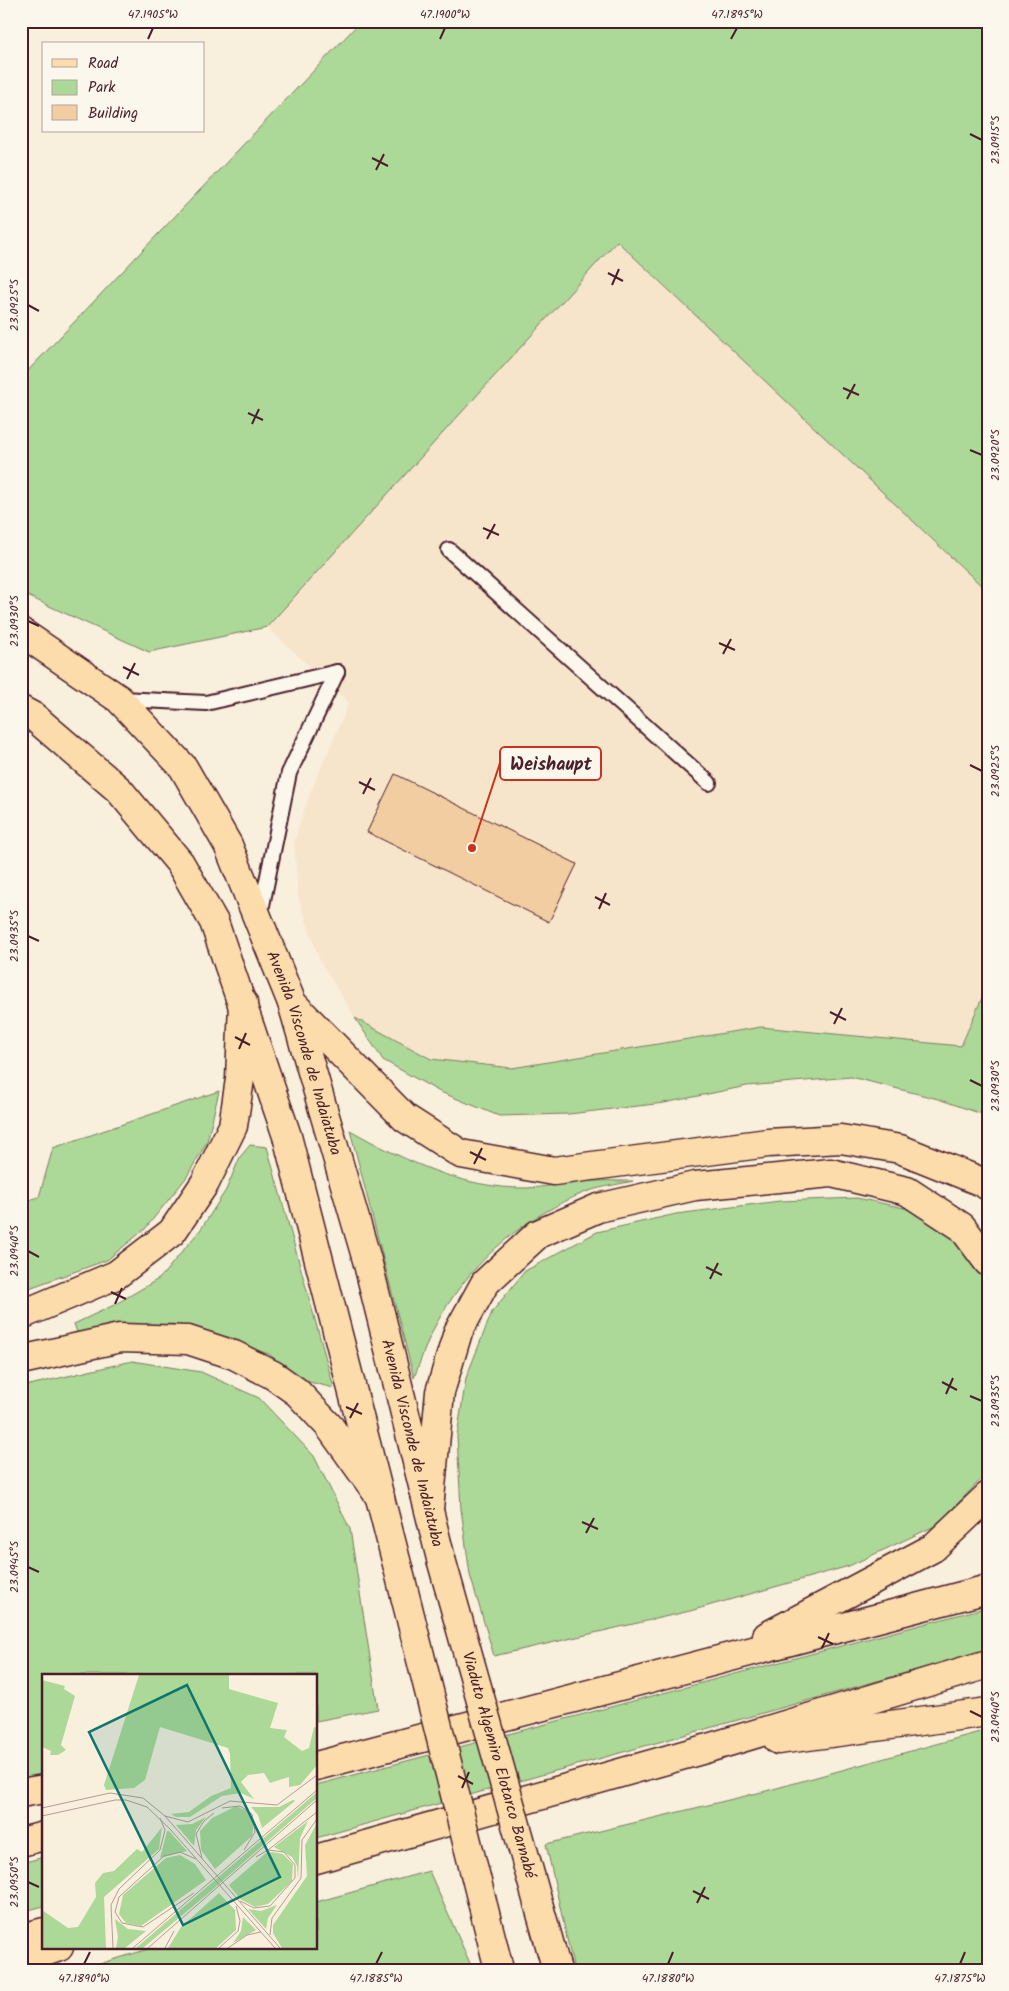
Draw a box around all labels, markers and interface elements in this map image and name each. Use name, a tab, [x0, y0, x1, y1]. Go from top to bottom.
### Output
text: 47.1905°W	[128, 5, 178, 24]
text: 47.1900°W	[420, 5, 470, 24]
text: 47.1895°W	[711, 5, 763, 24]
legend	[42, 42, 205, 132]
text: Road	[88, 52, 119, 76]
text: Park	[88, 76, 116, 100]
text: Building	[88, 102, 138, 126]
text: 23.0915°S	[986, 115, 1005, 165]
text: 23.0925°S	[5, 278, 24, 331]
text: 23.0920°S	[986, 428, 1005, 481]
text: 23.0930°S	[5, 594, 24, 647]
text: 23.0925°S	[986, 744, 1005, 797]
callout: Weishaupt	[500, 747, 601, 780]
text: Weishaupt	[510, 751, 593, 780]
text: 23.0935°S	[5, 909, 24, 962]
street label: Avenida Visconde de Indaiatuba	[260, 947, 348, 1158]
text: 23.0930°S	[986, 1059, 1005, 1112]
text: 23.0940°S	[5, 1225, 24, 1277]
street label: Avenida Visconde de Indaiatuba	[375, 1337, 450, 1550]
text: 23.0935°S	[986, 1374, 1005, 1427]
text: 23.0945°S	[5, 1540, 24, 1593]
street label: Viaduto Algemiro Elotarco Barnabé	[455, 1649, 543, 1882]
inset map	[42, 1674, 318, 1948]
text: 23.0940°S	[986, 1691, 1005, 1743]
text: 23.0950°S	[5, 1856, 24, 1908]
text: 47.1890°W	[58, 1969, 110, 1988]
text: 47.1885°W	[349, 1969, 403, 1988]
text: 47.1880°W	[642, 1969, 694, 1988]
text: 47.1875°W	[934, 1969, 986, 1988]

